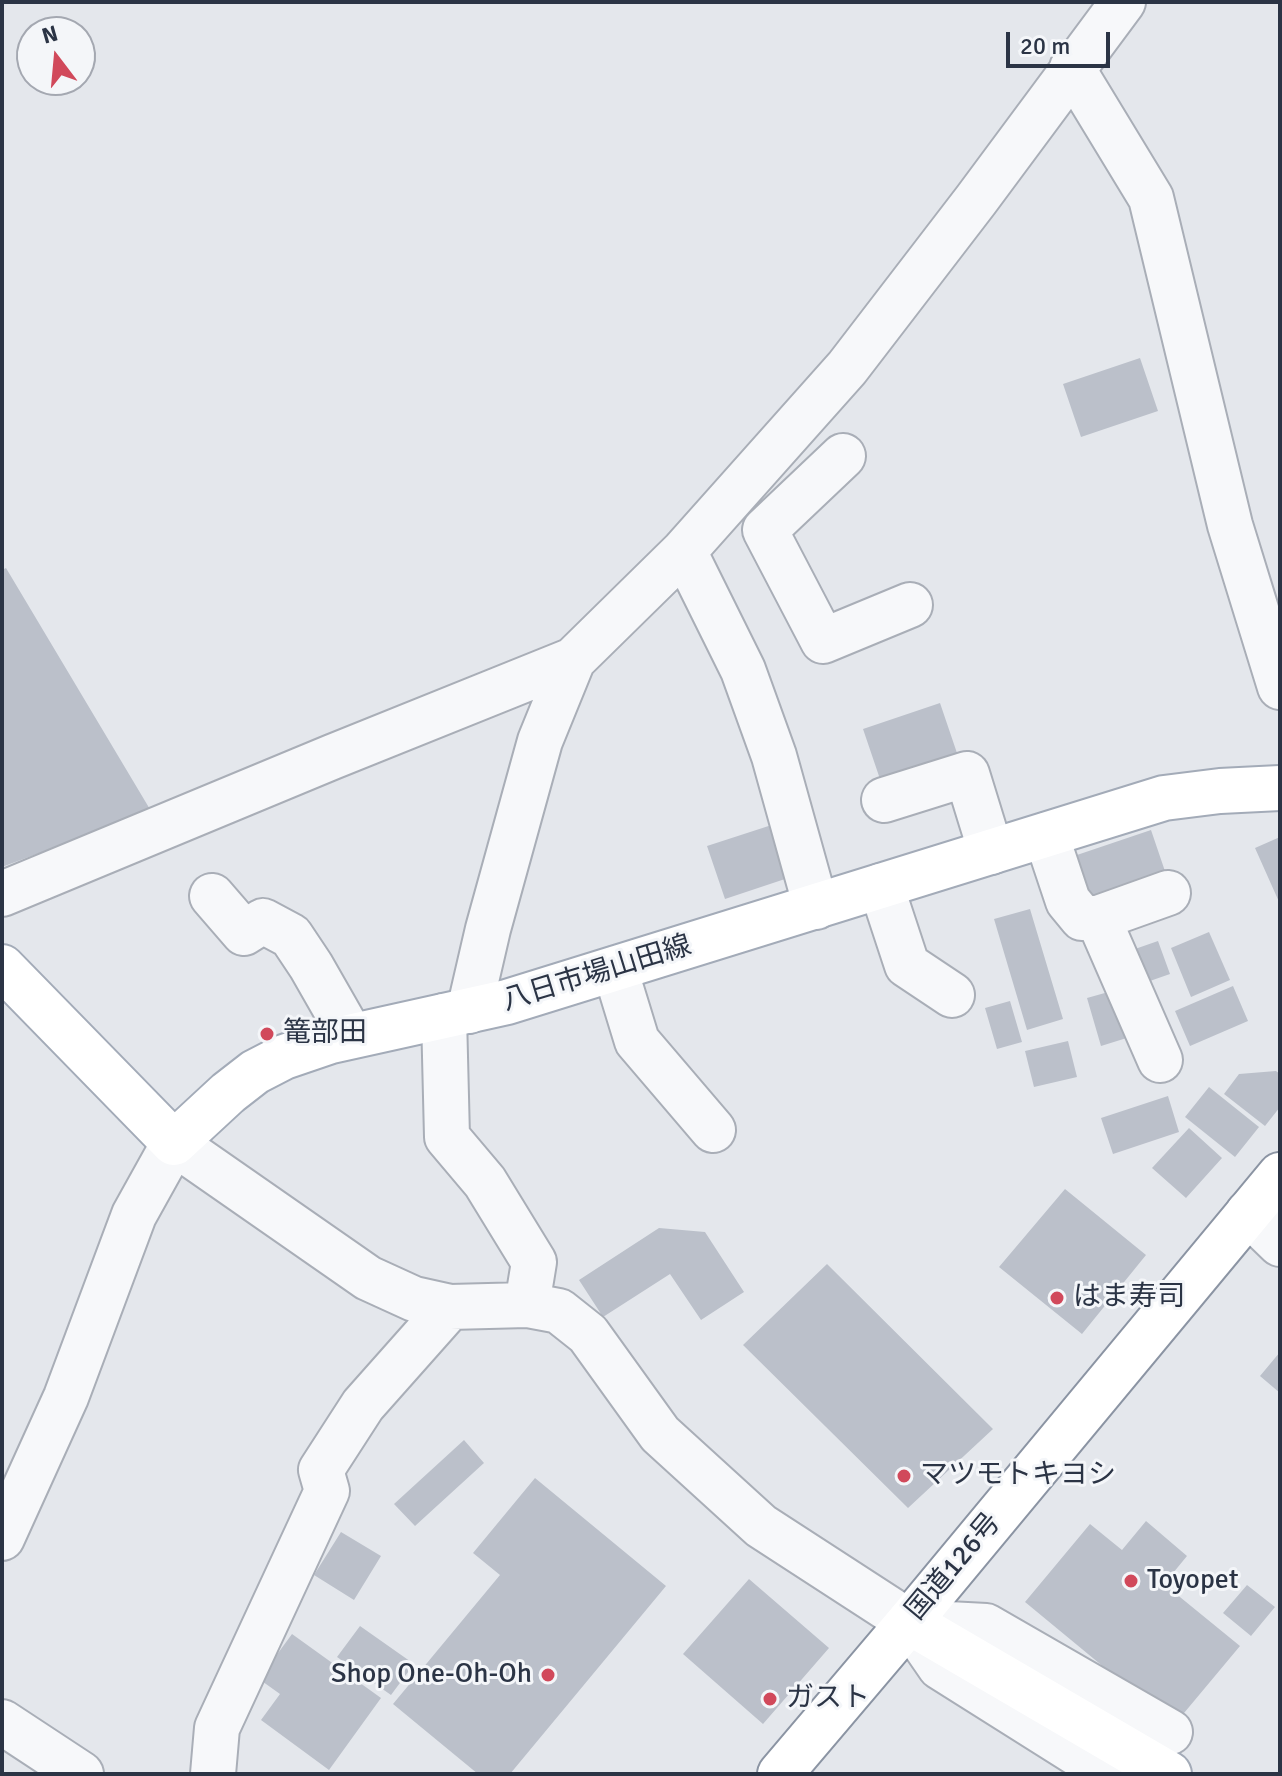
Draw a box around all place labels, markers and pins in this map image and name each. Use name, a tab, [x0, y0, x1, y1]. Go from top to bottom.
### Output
place label: 篭部田	[283, 1017, 367, 1051]
marker: 篭部田	[258, 1025, 276, 1043]
place label: はま寿司	[1073, 1281, 1185, 1315]
marker: はま寿司	[1048, 1289, 1066, 1307]
place label: マツモトキヨシ	[920, 1459, 1116, 1493]
marker: マツモトキヨシ	[895, 1467, 913, 1485]
place label: Toyopet	[1147, 1564, 1239, 1598]
marker: Toyopet	[1122, 1572, 1140, 1590]
place label: Shop One-Oh-Oh	[331, 1658, 532, 1692]
marker: Shop One-Oh-Oh	[539, 1666, 557, 1684]
place label: ガスト	[786, 1682, 870, 1716]
marker: ガスト	[761, 1690, 779, 1708]

